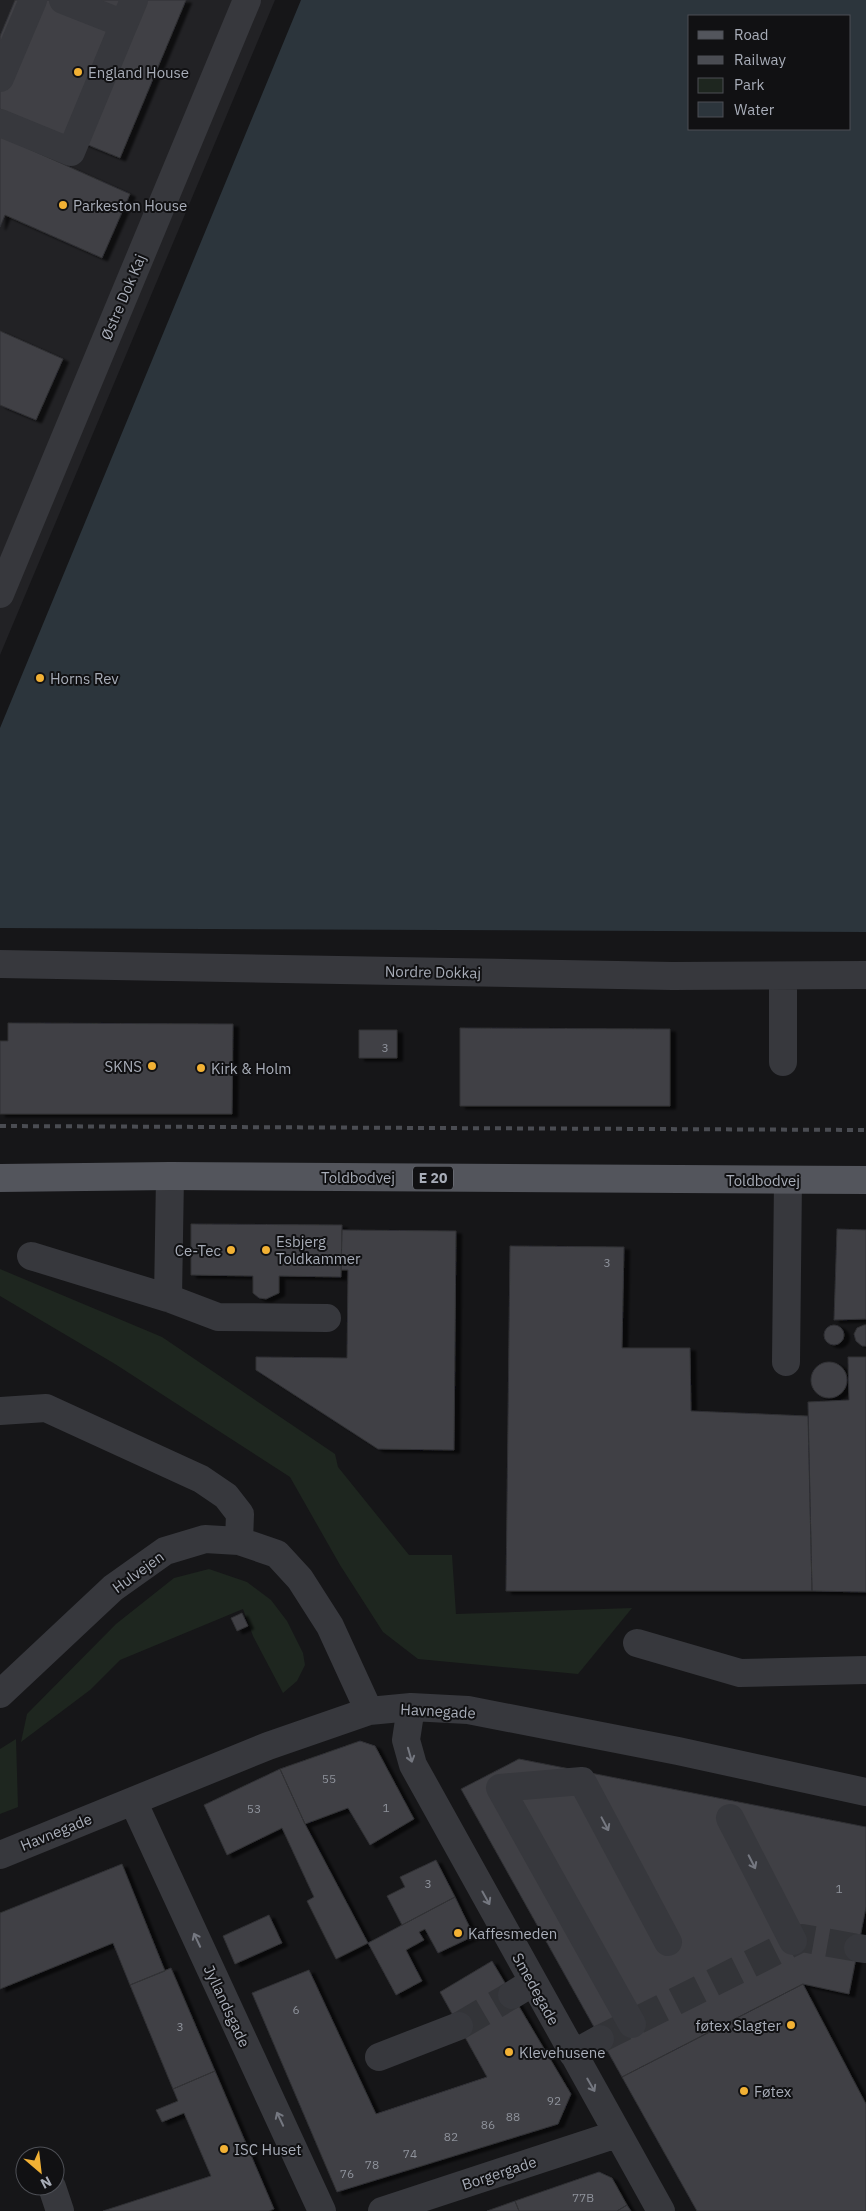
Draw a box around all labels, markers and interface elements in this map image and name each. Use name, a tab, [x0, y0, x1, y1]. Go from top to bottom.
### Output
legend	[688, 15, 851, 130]
text: Road	[734, 25, 769, 44]
text: Railway	[734, 50, 787, 69]
place label: England House	[88, 63, 189, 82]
marker: England House	[72, 66, 84, 78]
text: Park	[734, 75, 764, 94]
text: Water	[734, 100, 775, 119]
place label: Parkeston House	[73, 196, 187, 215]
marker: Parkeston House	[57, 199, 69, 211]
street label: Østre Dok Kaj	[96, 251, 150, 343]
place label: Horns Rev	[50, 669, 119, 688]
marker: Horns Rev	[34, 672, 46, 684]
street label: Nordre Dokkaj	[385, 962, 481, 982]
house number: 3	[381, 1040, 389, 1055]
place label: SKNS	[104, 1057, 142, 1076]
place label: Kirk & Holm	[211, 1059, 291, 1078]
marker: SKNS	[146, 1060, 158, 1072]
marker: Kirk & Holm	[195, 1062, 207, 1074]
road number: E 20	[413, 1166, 453, 1190]
street label: Toldbodvej	[321, 1168, 395, 1187]
street label: Toldbodvej	[726, 1171, 800, 1190]
place label: Esbjerg Toldkammer	[276, 1232, 361, 1268]
place label: Ce-Tec	[175, 1241, 221, 1260]
marker: Ce-Tec	[225, 1244, 237, 1256]
marker: Esbjerg Toldkammer	[260, 1244, 272, 1256]
house number: 3	[603, 1255, 611, 1270]
street label: Hulvejen	[109, 1547, 167, 1597]
street label: Havnegade	[400, 1700, 476, 1722]
one-way arrow	[405, 1746, 415, 1762]
house number: 55	[322, 1771, 336, 1786]
house number: 1	[382, 1800, 390, 1815]
house number: 53	[247, 1801, 261, 1816]
street label: Havnegade	[17, 1809, 95, 1855]
one-way arrow	[601, 1816, 610, 1831]
one-way arrow	[747, 1854, 757, 1869]
house number: 3	[424, 1876, 432, 1891]
house number: 1	[835, 1881, 843, 1896]
one-way arrow	[481, 1890, 491, 1905]
place label: Kaffesmeden	[468, 1924, 557, 1943]
marker: Kaffesmeden	[452, 1927, 464, 1939]
one-way arrow	[191, 1933, 201, 1948]
street label: Smedegade	[508, 1949, 564, 2029]
street label: Jyllandsgade	[200, 1962, 254, 2050]
house number: 6	[292, 2002, 300, 2017]
place label: føtex Slagter	[696, 2016, 781, 2035]
house number: 3	[176, 2019, 184, 2034]
marker: føtex Slagter	[785, 2019, 797, 2031]
place label: Klevehusene	[519, 2043, 606, 2062]
marker: Klevehusene	[503, 2046, 515, 2058]
one-way arrow	[587, 2078, 597, 2092]
place label: Føtex	[754, 2082, 792, 2101]
marker: Føtex	[738, 2085, 750, 2097]
house number: 92	[547, 2093, 561, 2108]
house number: 88	[506, 2109, 520, 2124]
one-way arrow	[274, 2112, 284, 2127]
house number: 86	[481, 2117, 495, 2132]
house number: 82	[444, 2129, 458, 2144]
place label: ISC Huset	[234, 2140, 302, 2159]
marker: ISC Huset	[218, 2143, 230, 2155]
north arrow	[15, 2146, 65, 2196]
house number: 74	[403, 2146, 417, 2161]
street label: Borgergade	[459, 2152, 539, 2194]
house number: 78	[365, 2157, 379, 2172]
house number: 76	[340, 2166, 354, 2181]
text: N	[37, 2172, 55, 2193]
house number: 77B	[572, 2190, 594, 2205]

